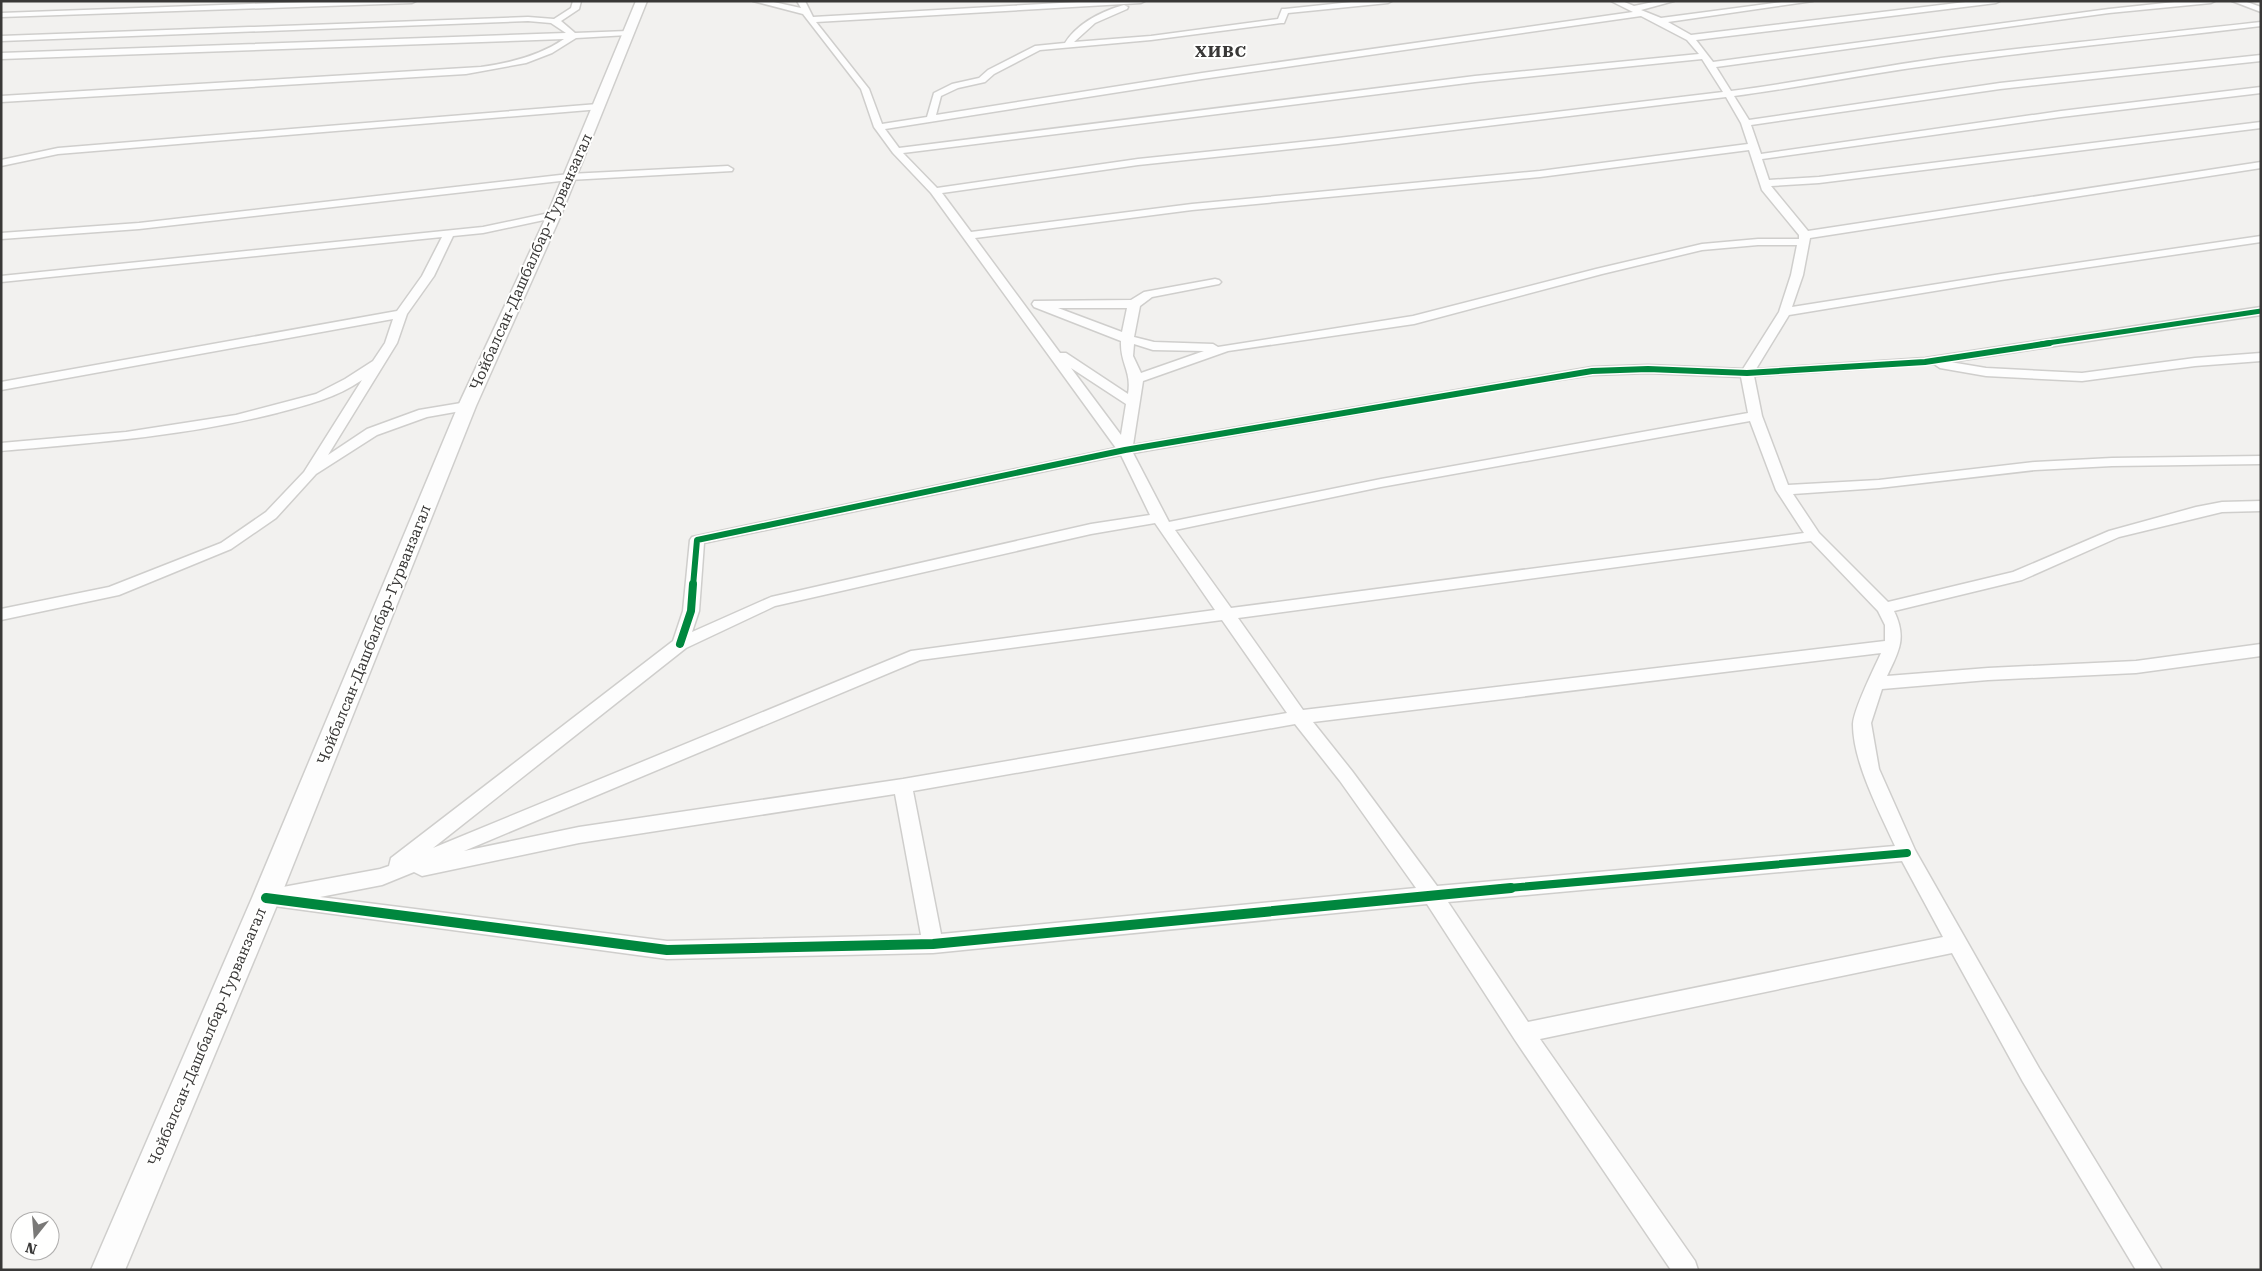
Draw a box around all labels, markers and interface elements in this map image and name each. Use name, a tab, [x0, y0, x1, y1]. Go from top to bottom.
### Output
district label: ХИВС	[1195, 42, 1247, 61]
street label: Чойбалсан-Дашбалбар-Гурванзагал	[466, 131, 596, 393]
street label: Чойбалсан-Дашбалбар-Гурванзагал	[313, 502, 435, 768]
street label: Чойбалсан-Дашбалбар-Гурванзагал	[144, 905, 270, 1169]
north arrow	[10, 1211, 60, 1261]
text: N	[23, 1239, 39, 1258]

